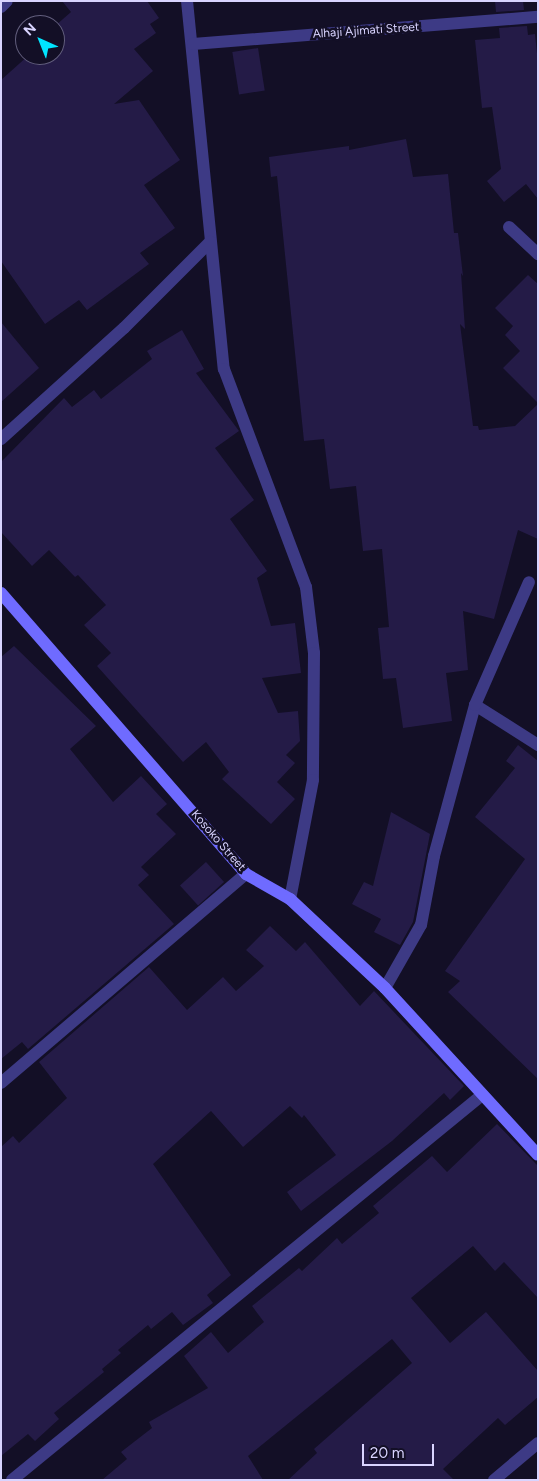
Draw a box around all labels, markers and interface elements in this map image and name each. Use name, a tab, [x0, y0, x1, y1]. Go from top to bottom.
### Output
north arrow	[15, 15, 65, 65]
text: N	[20, 20, 40, 39]
street label: Alhaji Ajimati Street	[312, 20, 420, 42]
street label: Kosoko Street	[188, 808, 248, 874]
scale bar	[364, 1434, 436, 1466]
text: 20 m	[370, 1444, 404, 1462]

